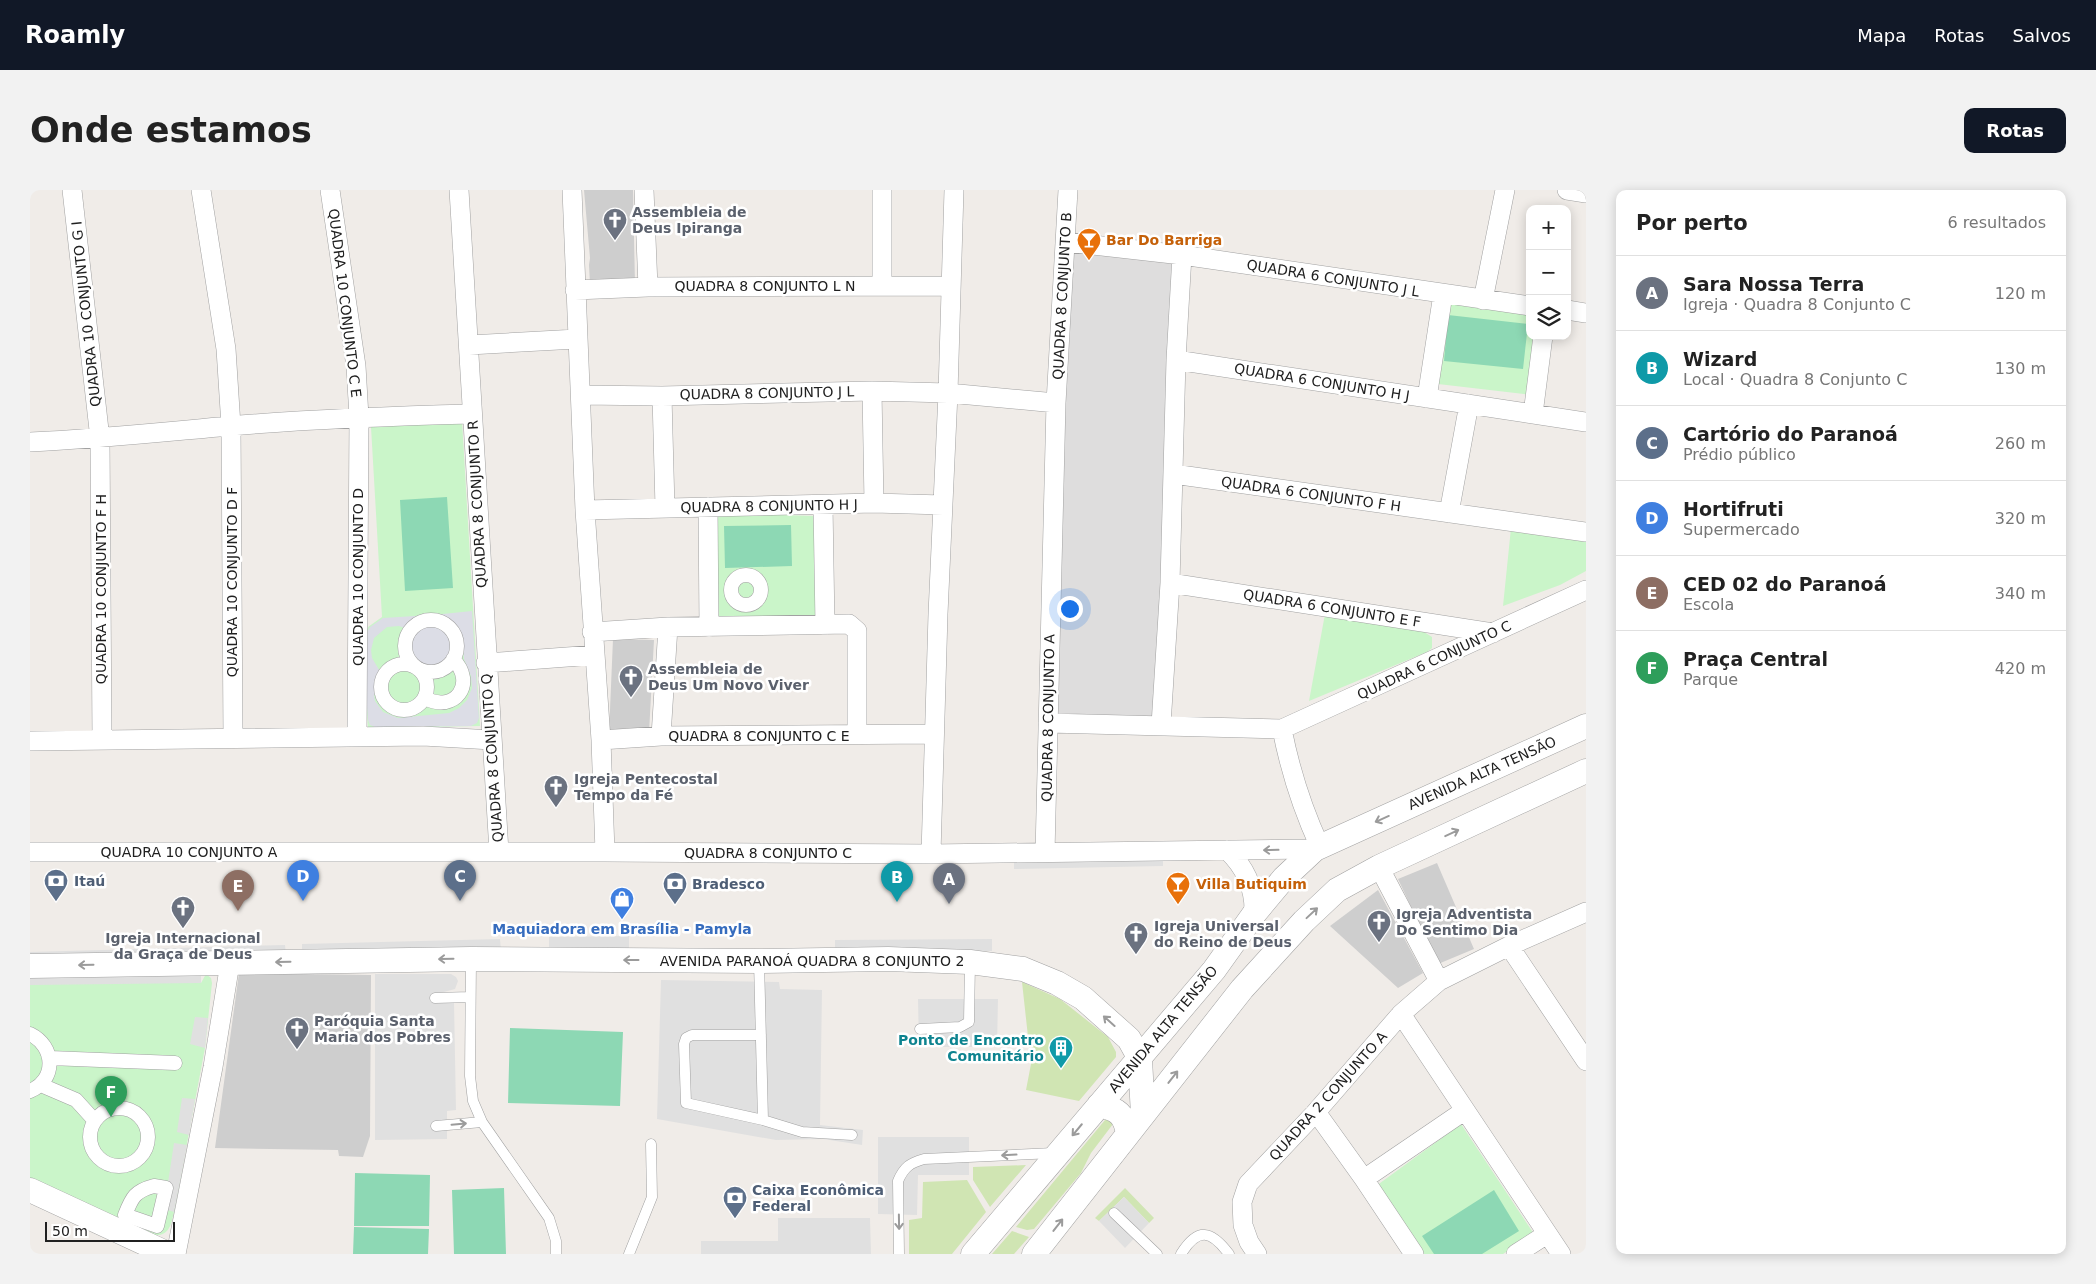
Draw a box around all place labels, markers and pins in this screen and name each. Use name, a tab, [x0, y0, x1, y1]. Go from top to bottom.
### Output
place label: Assembleia de Deus Ipiranga	[632, 204, 747, 236]
church icon: Assembleia de Deus Ipiranga	[602, 207, 628, 241]
bar icon: Bar Do Barriga	[1076, 227, 1102, 261]
place label: Bar Do Barriga	[1106, 232, 1222, 248]
place label: Assembleia de Deus Um Novo Viver	[648, 661, 809, 693]
church icon: Assembleia de Deus Um Novo Viver	[618, 664, 644, 698]
place label: Igreja Pentecostal Tempo da Fé	[574, 771, 718, 803]
church icon: Igreja Pentecostal Tempo da Fé	[543, 774, 569, 808]
pin: D	[287, 860, 319, 901]
pin: C	[444, 860, 476, 901]
pin: B	[881, 861, 913, 902]
pin: A	[933, 863, 965, 904]
bank icon: Itaú	[43, 868, 69, 902]
pin: E	[222, 870, 254, 911]
bank icon: Bradesco	[662, 871, 688, 905]
bar icon: Villa Butiquim	[1165, 871, 1191, 905]
place label: Itaú	[74, 873, 105, 889]
place label: Bradesco	[692, 876, 765, 892]
place label: Villa Butiquim	[1196, 876, 1307, 892]
shop icon: Maquiadora em Brasília - Pamyla	[609, 886, 635, 920]
church icon: Igreja Internacional da Graça de Deus	[170, 895, 196, 929]
place label: Igreja Adventista Do Sentimo Dia	[1396, 906, 1532, 938]
church icon: Igreja Adventista Do Sentimo Dia	[1366, 909, 1392, 943]
place label: Igreja Universal do Reino de Deus	[1154, 918, 1292, 950]
place label: Maquiadora em Brasília - Pamyla	[492, 921, 752, 937]
church icon: Igreja Universal do Reino de Deus	[1123, 921, 1149, 955]
place label: Igreja Internacional da Graça de Deus	[105, 930, 261, 962]
place label: Paróquia Santa Maria dos Pobres	[314, 1013, 451, 1045]
church icon: Paróquia Santa Maria dos Pobres	[284, 1016, 310, 1050]
place label: Ponto de Encontro Comunitário	[898, 1032, 1044, 1064]
building icon: Ponto de Encontro Comunitário	[1048, 1035, 1074, 1069]
pin: F	[95, 1076, 127, 1117]
place label: Caixa Econômica Federal	[752, 1182, 884, 1214]
bank icon: Caixa Econômica Federal	[722, 1185, 748, 1219]

